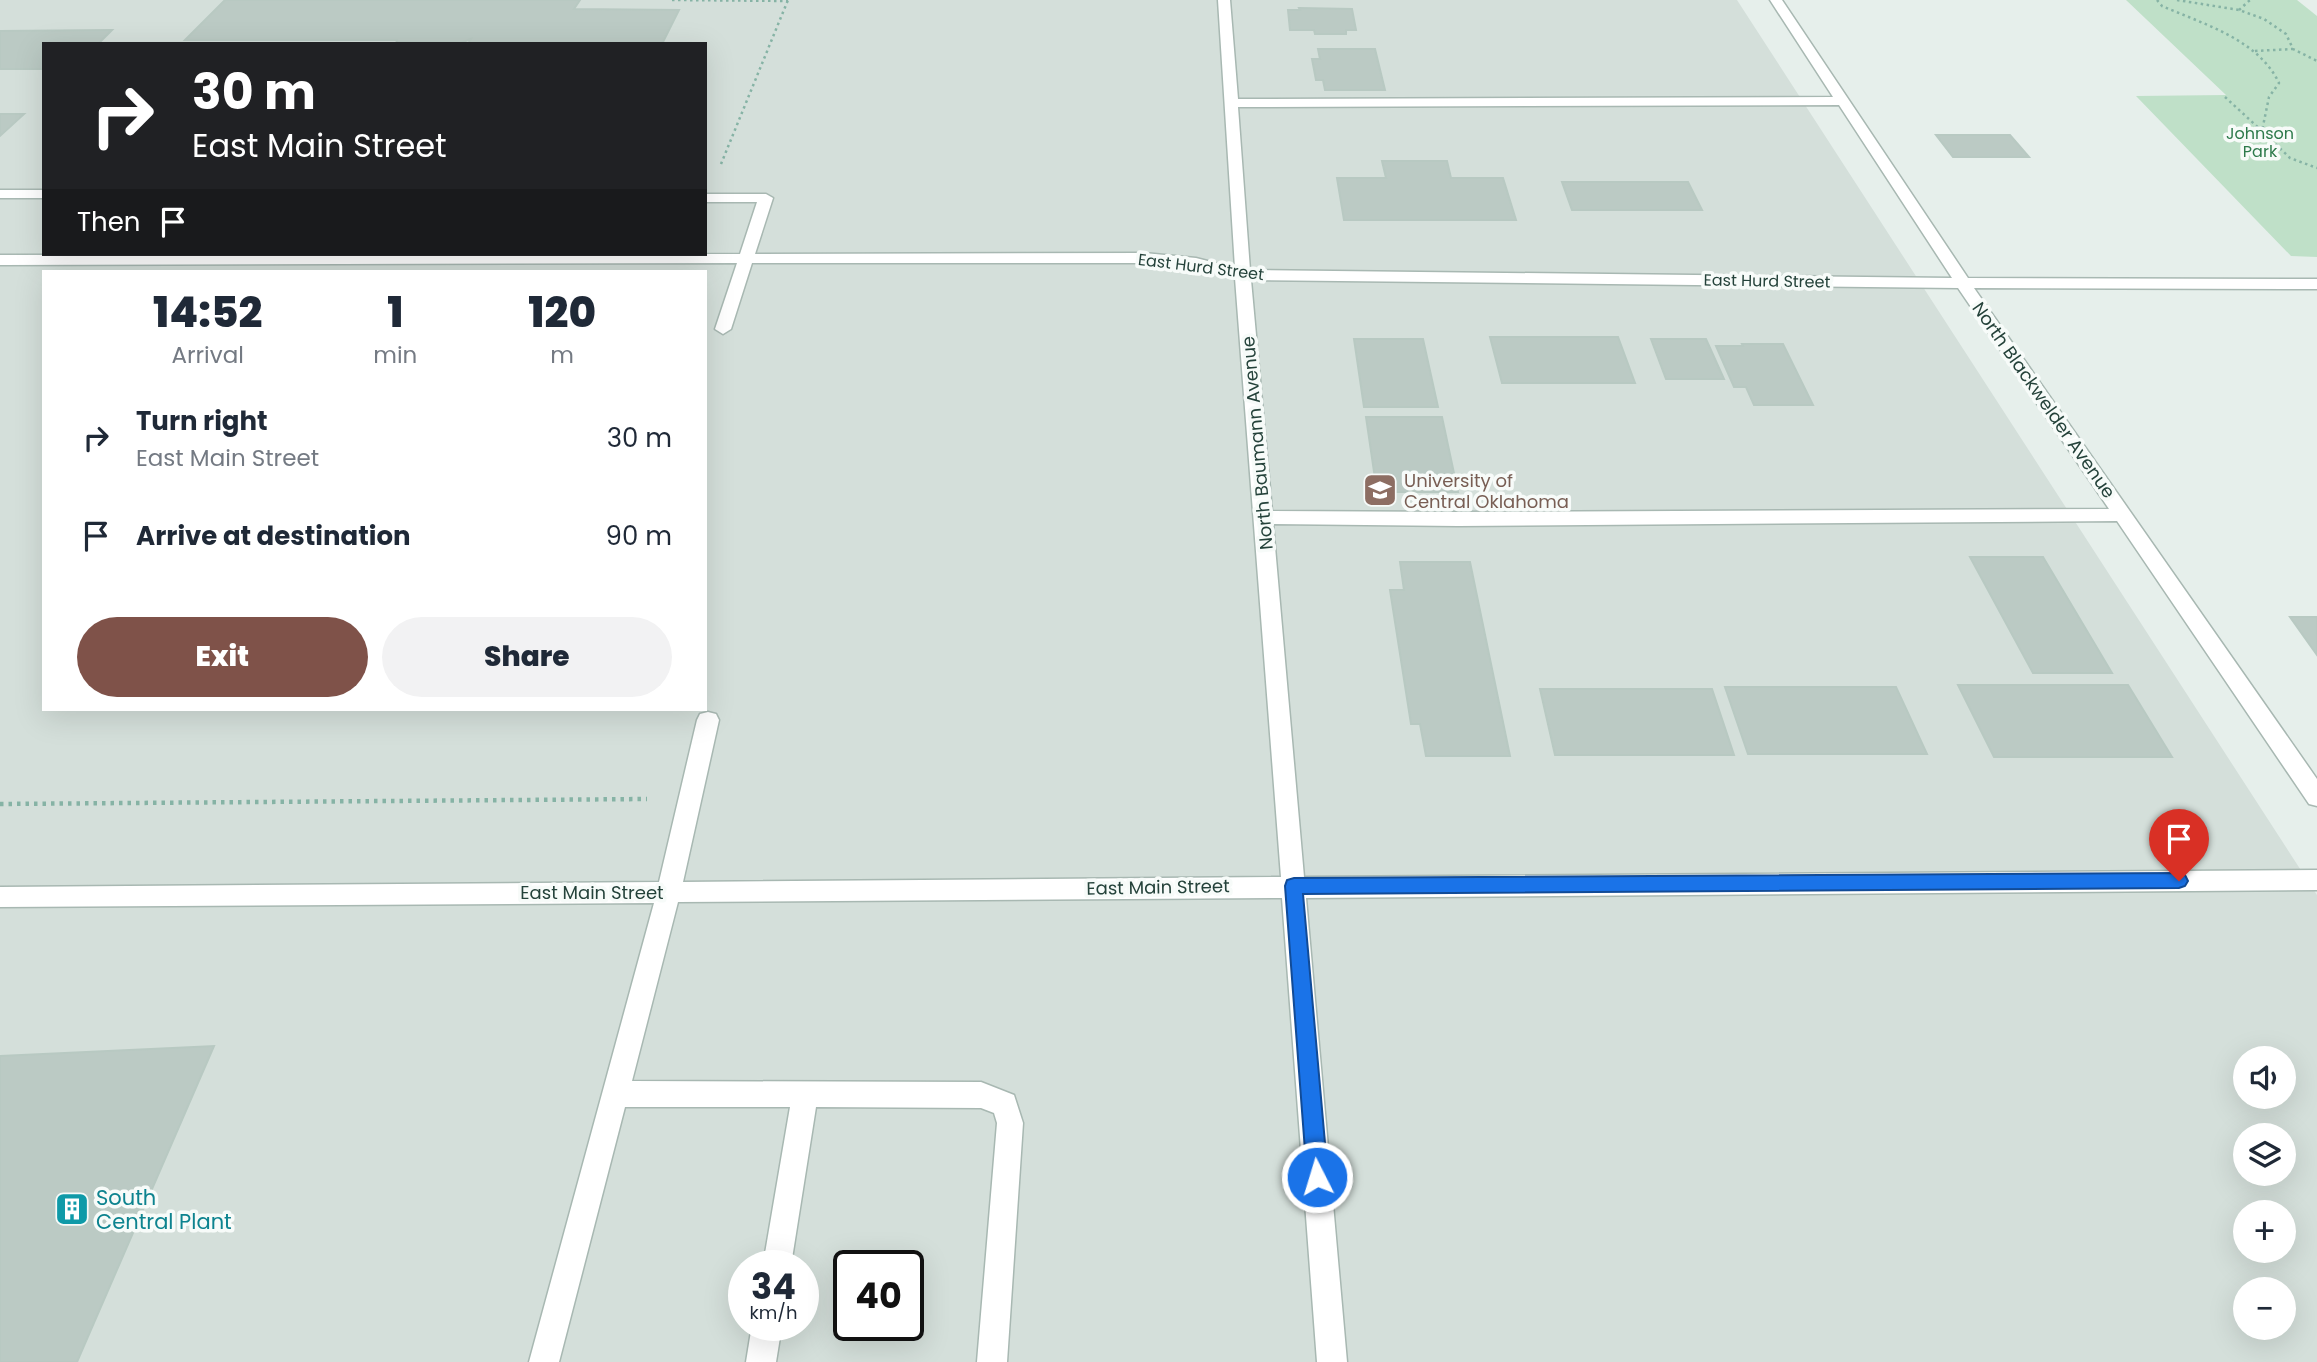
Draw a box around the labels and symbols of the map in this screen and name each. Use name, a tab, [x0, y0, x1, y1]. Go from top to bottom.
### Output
park label: Johnson Park	[2226, 122, 2294, 163]
street label: East Hurd Street	[1137, 248, 1265, 286]
street label: East Hurd Street	[1703, 268, 1831, 294]
street label: North Blackwelder Avenue	[1967, 297, 2121, 503]
street label: North Baumann Avenue	[1235, 335, 1279, 551]
place label: University of Central Oklahoma	[1404, 468, 1569, 514]
school or university icon: University of Central Oklahoma	[1361, 471, 1399, 509]
pin	[2149, 809, 2209, 881]
street label: East Main Street	[1086, 873, 1230, 901]
street label: East Main Street	[520, 880, 664, 905]
position arrow	[1280, 1140, 1354, 1214]
place label: South Central Plant	[96, 1183, 232, 1236]
building icon: South Central Plant	[53, 1190, 91, 1228]
speed limit sign: 40	[833, 1250, 924, 1341]

